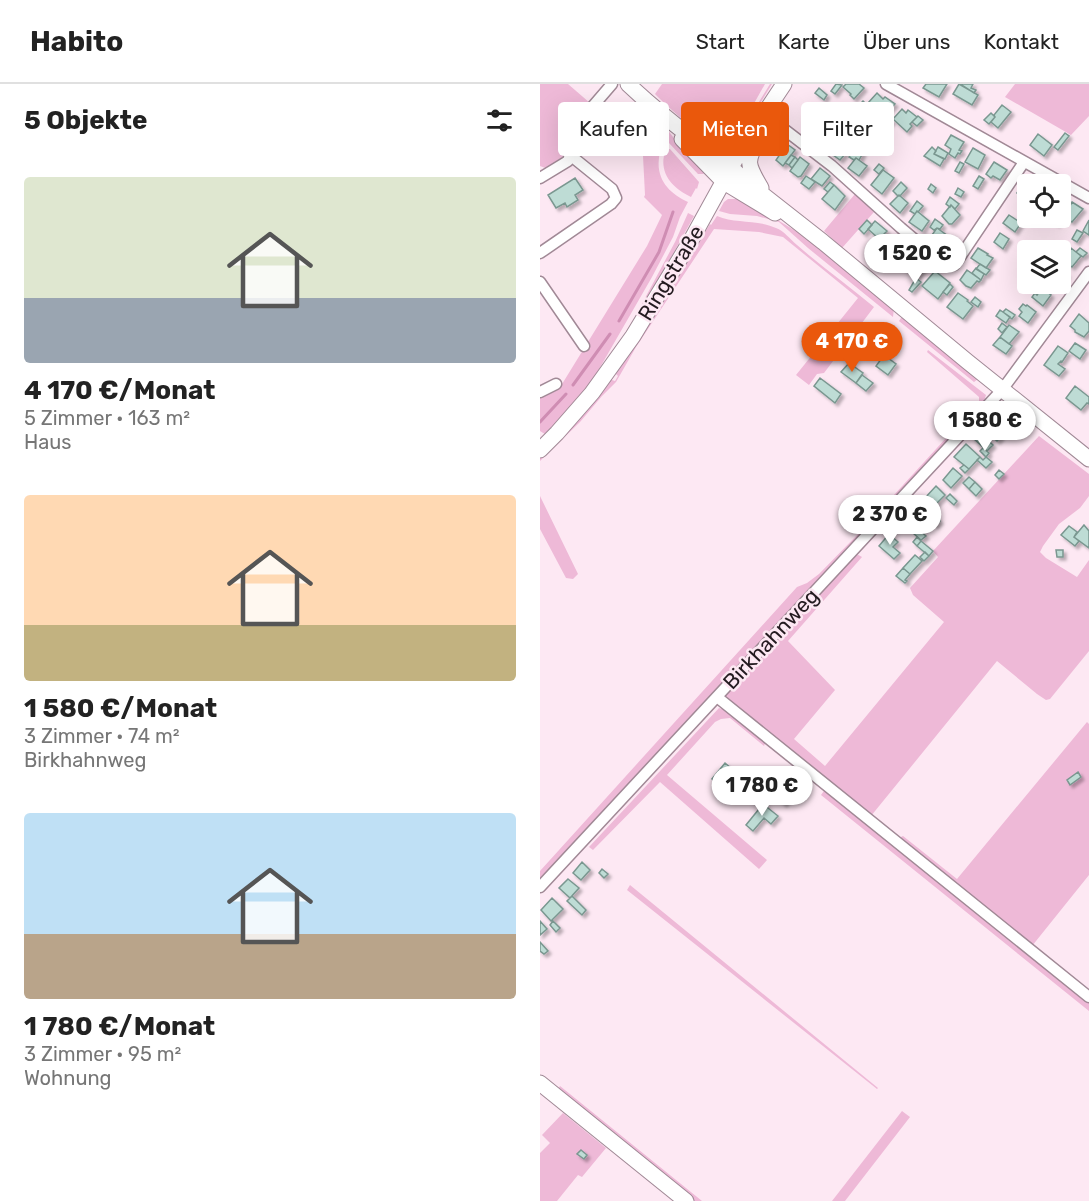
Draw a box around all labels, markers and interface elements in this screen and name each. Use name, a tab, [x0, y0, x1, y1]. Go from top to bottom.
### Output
text: Habito	[30, 25, 123, 58]
text: Start	[696, 29, 745, 54]
text: Karte	[778, 29, 830, 54]
text: Über uns	[863, 29, 951, 54]
text: Kontakt	[984, 29, 1059, 54]
chip: Kaufen	[558, 102, 669, 156]
chip: Mieten	[681, 102, 789, 156]
chip: Filter	[801, 102, 894, 156]
icon: filters	[483, 104, 516, 137]
text: 5 Objekte	[24, 105, 147, 136]
map controls	[1017, 174, 1071, 294]
button: locate	[1017, 174, 1071, 228]
icon: home	[216, 216, 324, 324]
street label: Ringstraße	[632, 221, 709, 325]
pin: 1 520 €	[860, 234, 970, 285]
button: layers	[1017, 240, 1071, 294]
text: 1 520 €	[878, 241, 952, 265]
pin: 4 170 €	[797, 322, 907, 373]
text: 4 170 €	[816, 329, 888, 353]
text: 4 170 €/Monat	[24, 375, 215, 406]
pin: 1 580 €	[930, 401, 1040, 452]
text: 5 Zimmer · 163 m²	[24, 406, 190, 430]
text: 1 580 €	[948, 408, 1022, 432]
text: Haus	[24, 430, 72, 454]
pin: 2 370 €	[835, 495, 945, 546]
text: 2 370 €	[852, 502, 928, 526]
icon: home	[216, 534, 324, 642]
street label: Birkhahnweg	[718, 583, 824, 694]
text: 1 580 €/Monat	[24, 693, 217, 724]
text: 3 Zimmer · 74 m²	[24, 724, 180, 748]
text: Birkhahnweg	[24, 748, 146, 772]
pin: 1 780 €	[707, 766, 817, 817]
text: 1 780 €	[726, 773, 798, 797]
icon: home	[216, 852, 324, 960]
text: 1 780 €/Monat	[24, 1011, 215, 1042]
text: 3 Zimmer · 95 m²	[24, 1042, 181, 1066]
text: Wohnung	[24, 1066, 111, 1090]

